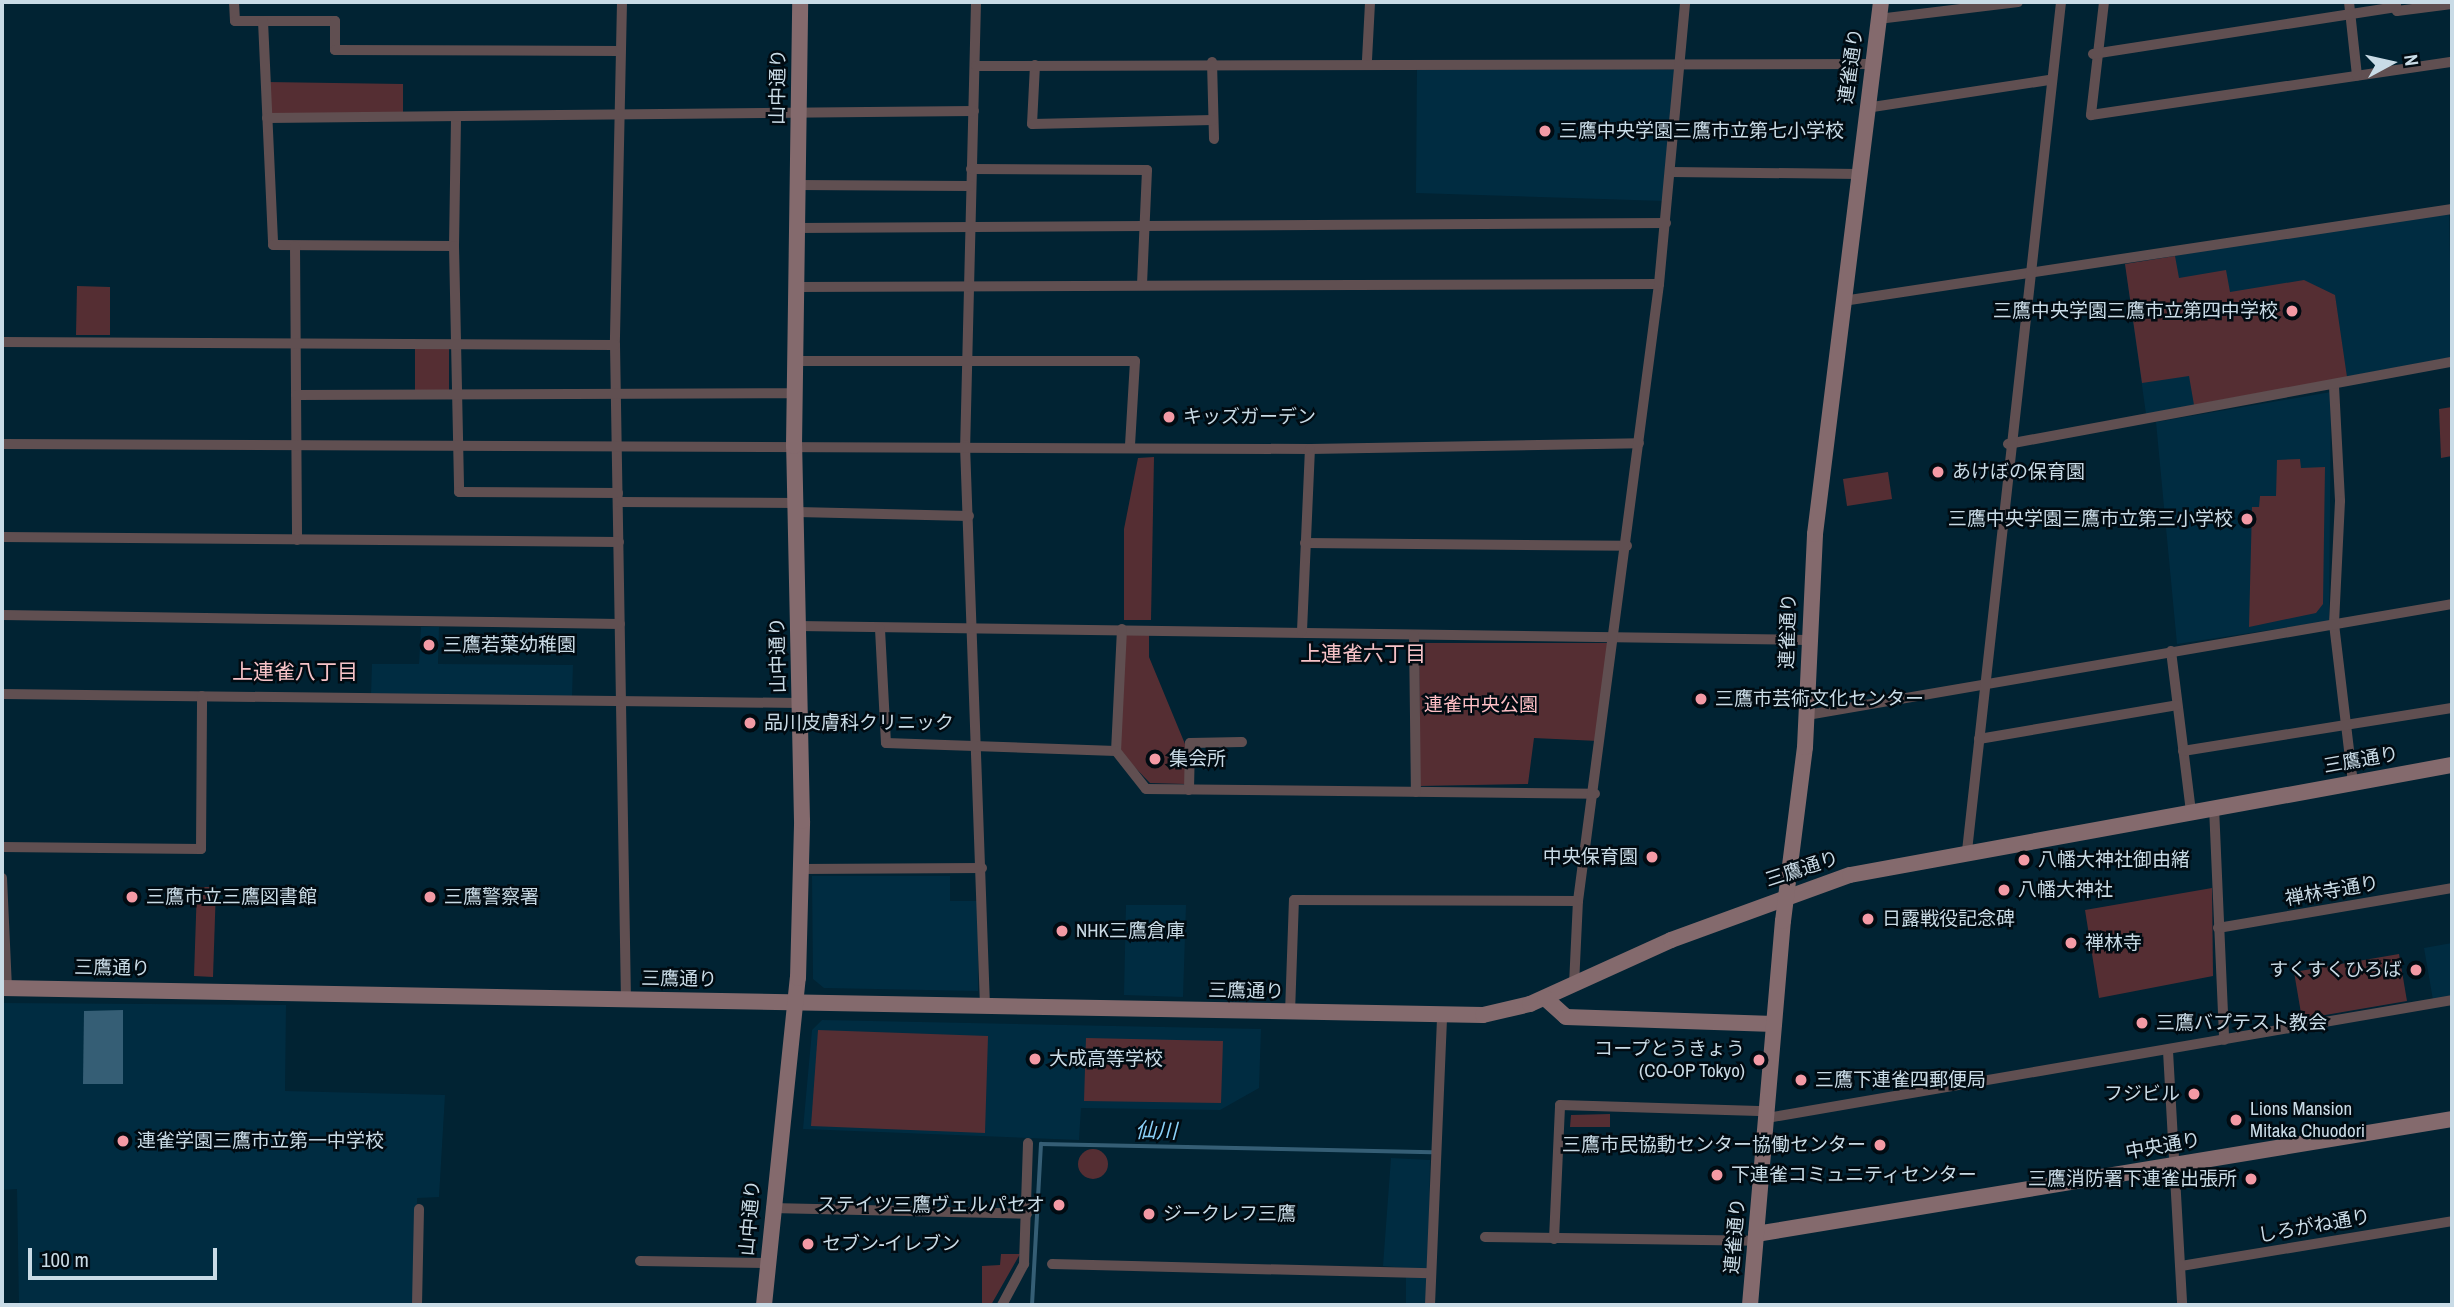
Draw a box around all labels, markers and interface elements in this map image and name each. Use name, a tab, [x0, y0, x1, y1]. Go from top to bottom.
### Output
street label: 連雀通り	[1834, 27, 1868, 105]
north arrow	[2356, 28, 2426, 98]
street label: 山中通り	[766, 49, 790, 125]
text: N	[2398, 53, 2425, 67]
place label: 三鷹中央学園三鷹市立第七小学校	[1559, 120, 1844, 142]
marker: 三鷹中央学園三鷹市立第七小学校	[1537, 123, 1553, 139]
place label: 三鷹中央学園三鷹市立第四中学校	[1993, 300, 2278, 322]
marker: 三鷹中央学園三鷹市立第四中学校	[2284, 303, 2300, 319]
place label: キッズガーデン	[1183, 406, 1316, 428]
marker: キッズガーデン	[1161, 409, 1177, 425]
place label: あけぼの保育園	[1952, 461, 2085, 483]
marker: あけぼの保育園	[1930, 464, 1946, 480]
place label: 三鷹中央学園三鷹市立第三小学校	[1948, 508, 2233, 530]
marker: 三鷹中央学園三鷹市立第三小学校	[2239, 511, 2255, 527]
street label: 連雀通り	[1775, 593, 1801, 669]
street label: 山中通り	[766, 617, 790, 693]
place label: 三鷹若葉幼稚園	[443, 634, 576, 656]
marker: 三鷹若葉幼稚園	[421, 637, 437, 653]
district label: 上連雀六丁目	[1300, 641, 1426, 667]
district label: 上連雀八丁目	[232, 659, 358, 685]
place label: 三鷹市芸術文化センター	[1715, 688, 1924, 710]
marker: 三鷹市芸術文化センター	[1693, 691, 1709, 707]
park label: 連雀中央公園	[1424, 694, 1538, 716]
place label: 品川皮膚科クリニック	[764, 712, 954, 734]
marker: 品川皮膚科クリニック	[742, 715, 758, 731]
street label: 三鷹通り	[2322, 742, 2400, 778]
place label: 集会所	[1169, 748, 1226, 770]
marker: 集会所	[1147, 751, 1163, 767]
place label: 中央保育園	[1543, 846, 1638, 868]
street label: 三鷹通り	[1762, 846, 1842, 892]
marker: 中央保育園	[1644, 849, 1660, 865]
place label: 八幡大神社御由緒	[2038, 849, 2190, 871]
marker: 八幡大神社御由緒	[2016, 852, 2032, 868]
street label: 禅林寺通り	[2283, 872, 2381, 910]
place label: 八幡大神社	[2018, 879, 2113, 901]
marker: 八幡大神社	[1996, 882, 2012, 898]
place label: 三鷹市立三鷹図書館	[146, 886, 317, 908]
place label: 三鷹警察署	[444, 886, 539, 908]
marker: 三鷹市立三鷹図書館	[124, 889, 140, 905]
marker: 三鷹警察署	[422, 889, 438, 905]
place label: 日露戦役記念碑	[1882, 908, 2015, 930]
marker: 日露戦役記念碑	[1860, 911, 1876, 927]
place label: NHK三鷹倉庫	[1076, 920, 1185, 942]
marker: NHK三鷹倉庫	[1054, 923, 1070, 939]
place label: 禅林寺	[2085, 932, 2142, 954]
marker: 禅林寺	[2063, 935, 2079, 951]
street label: 三鷹通り	[74, 956, 150, 980]
place label: すくすくひろば	[2269, 959, 2402, 981]
marker: すくすくひろば	[2408, 962, 2424, 978]
street label: 三鷹通り	[641, 967, 717, 991]
street label: 三鷹通り	[1208, 979, 1284, 1003]
place label: 三鷹バプテスト教会	[2156, 1012, 2327, 1034]
marker: 三鷹バプテスト教会	[2134, 1015, 2150, 1031]
place label: コープとうきょう (CO-OP Tokyo)	[1593, 1038, 1745, 1082]
place label: 大成高等学校	[1049, 1048, 1163, 1070]
marker: 大成高等学校	[1027, 1051, 1043, 1067]
marker: コープとうきょう (CO-OP Tokyo)	[1751, 1052, 1767, 1068]
place label: 三鷹下連雀四郵便局	[1815, 1069, 1986, 1091]
marker: 三鷹下連雀四郵便局	[1793, 1072, 1809, 1088]
place label: フジビル	[2104, 1083, 2180, 1105]
marker: フジビル	[2186, 1086, 2202, 1102]
place label: Lions Mansion Mitaka Chuodori	[2250, 1098, 2365, 1142]
marker: Lions Mansion Mitaka Chuodori	[2228, 1112, 2244, 1128]
water label: 仙川	[1135, 1118, 1177, 1144]
street label: 中央通り	[2124, 1128, 2202, 1164]
place label: 連雀学園三鷹市立第一中学校	[137, 1130, 384, 1152]
marker: 連雀学園三鷹市立第一中学校	[115, 1133, 131, 1149]
place label: 三鷹市民協動センター協働センター	[1562, 1134, 1866, 1156]
marker: 三鷹市民協動センター協働センター	[1872, 1137, 1888, 1153]
place label: 下連雀コミュニティセンター	[1731, 1164, 1978, 1186]
marker: 下連雀コミュニティセンター	[1709, 1167, 1725, 1183]
place label: 三鷹消防署下連雀出張所	[2028, 1168, 2237, 1190]
marker: 三鷹消防署下連雀出張所	[2243, 1171, 2259, 1187]
street label: 山中通り	[735, 1179, 765, 1257]
place label: ステイツ三鷹ヴェルパセオ	[817, 1194, 1045, 1216]
marker: ステイツ三鷹ヴェルパセオ	[1051, 1197, 1067, 1213]
street label: 連雀通り	[1720, 1197, 1750, 1275]
place label: ジークレフ三鷹	[1163, 1203, 1296, 1225]
street label: しろがね通り	[2256, 1205, 2372, 1247]
marker: ジークレフ三鷹	[1141, 1206, 1157, 1222]
place label: セブン-イレブン	[822, 1233, 960, 1255]
scale bar	[32, 1234, 220, 1278]
marker: セブン-イレブン	[800, 1236, 816, 1252]
text: 100 m	[41, 1245, 89, 1274]

